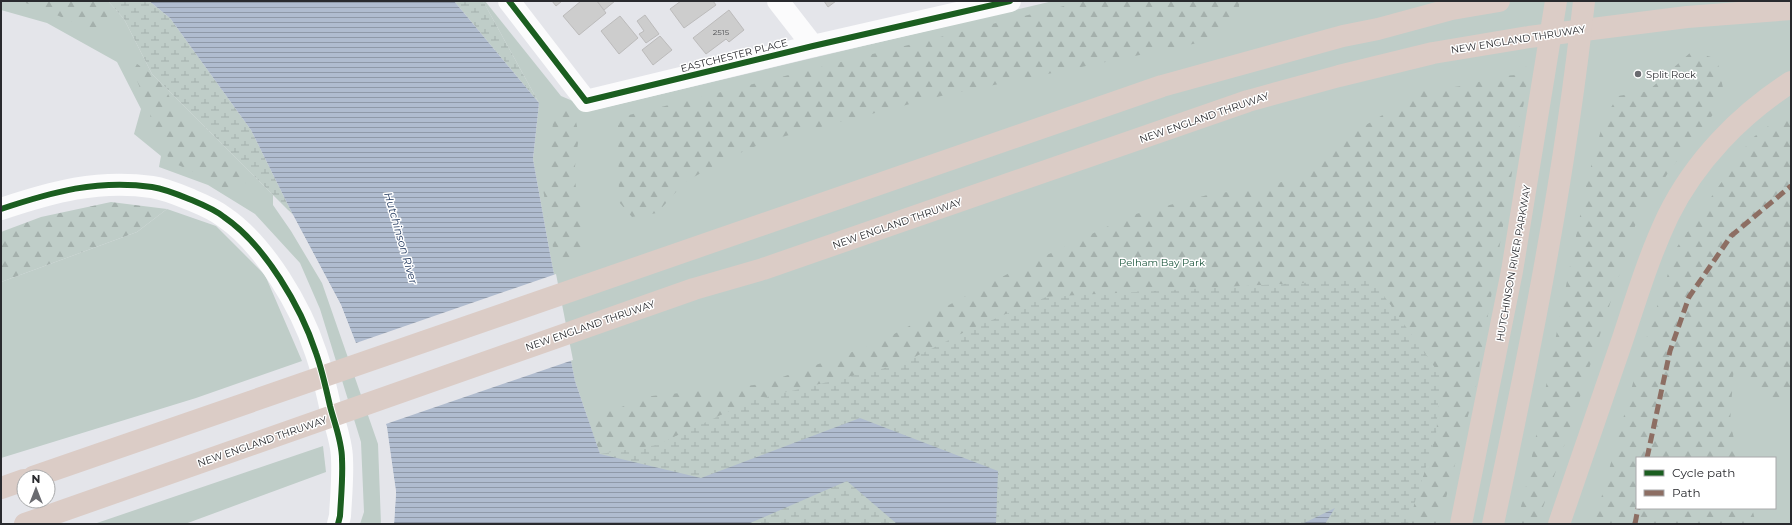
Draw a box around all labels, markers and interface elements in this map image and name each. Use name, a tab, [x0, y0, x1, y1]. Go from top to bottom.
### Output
street label: NEW ENGLAND THRUWAY	[1450, 22, 1587, 57]
house number: 2515	[713, 27, 730, 37]
street label: EASTCHESTER PLACE	[679, 36, 789, 75]
place label: Split Rock	[1646, 68, 1696, 81]
marker: Split Rock	[1633, 69, 1643, 79]
street label: NEW ENGLAND THRUWAY	[1138, 89, 1271, 146]
street label: HUTCHINSON RIVER PARKWAY	[1493, 183, 1534, 342]
water label: Hutchinson River	[381, 190, 421, 286]
street label: NEW ENGLAND THRUWAY	[831, 195, 964, 252]
park label: Pelham Bay Park	[1119, 256, 1205, 269]
street label: NEW ENGLAND THRUWAY	[524, 297, 657, 354]
street label: NEW ENGLAND THRUWAY	[196, 413, 329, 470]
legend	[1636, 457, 1776, 509]
text: Cycle path	[1672, 465, 1735, 480]
north arrow	[16, 469, 56, 509]
text: N	[32, 472, 40, 486]
text: Path	[1672, 485, 1701, 500]

